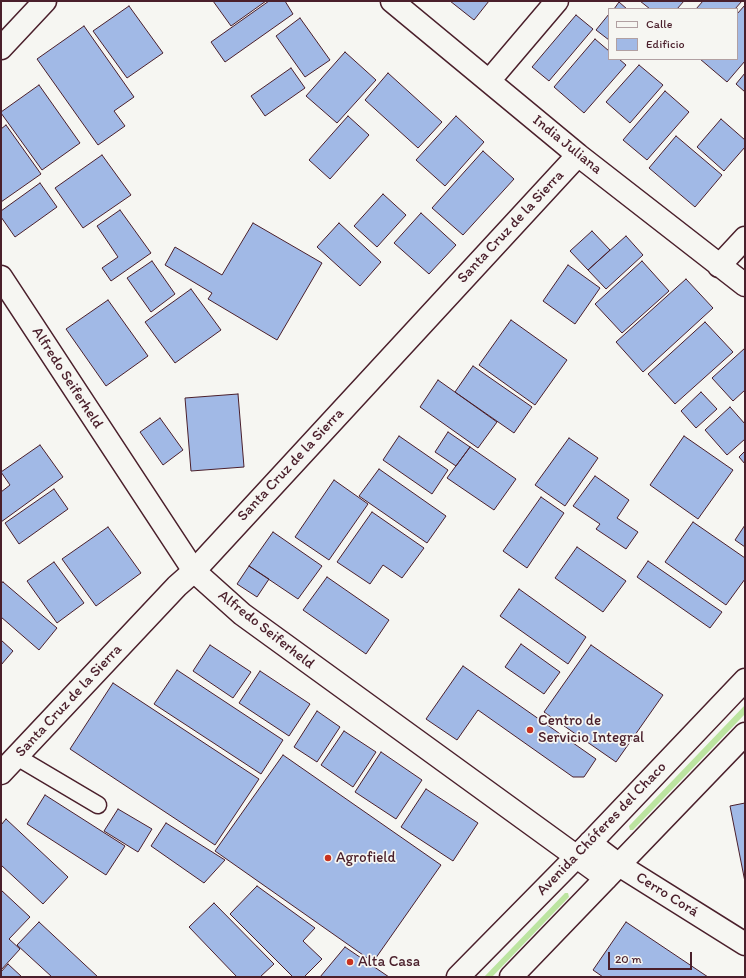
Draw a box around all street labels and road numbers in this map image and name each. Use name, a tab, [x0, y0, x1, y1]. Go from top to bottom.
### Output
street label: India Juliana	[529, 112, 605, 178]
street label: Santa Cruz de la Sierra	[454, 167, 568, 287]
street label: Alfredo Seiferheld	[28, 324, 106, 432]
street label: Santa Cruz de la Sierra	[234, 405, 348, 525]
street label: Alfredo Seiferheld	[214, 587, 318, 673]
street label: Santa Cruz de la Sierra	[12, 641, 126, 761]
street label: Avenida Chóferes del Chaco	[533, 758, 671, 900]
street label: Cerro Corá	[632, 869, 702, 921]

